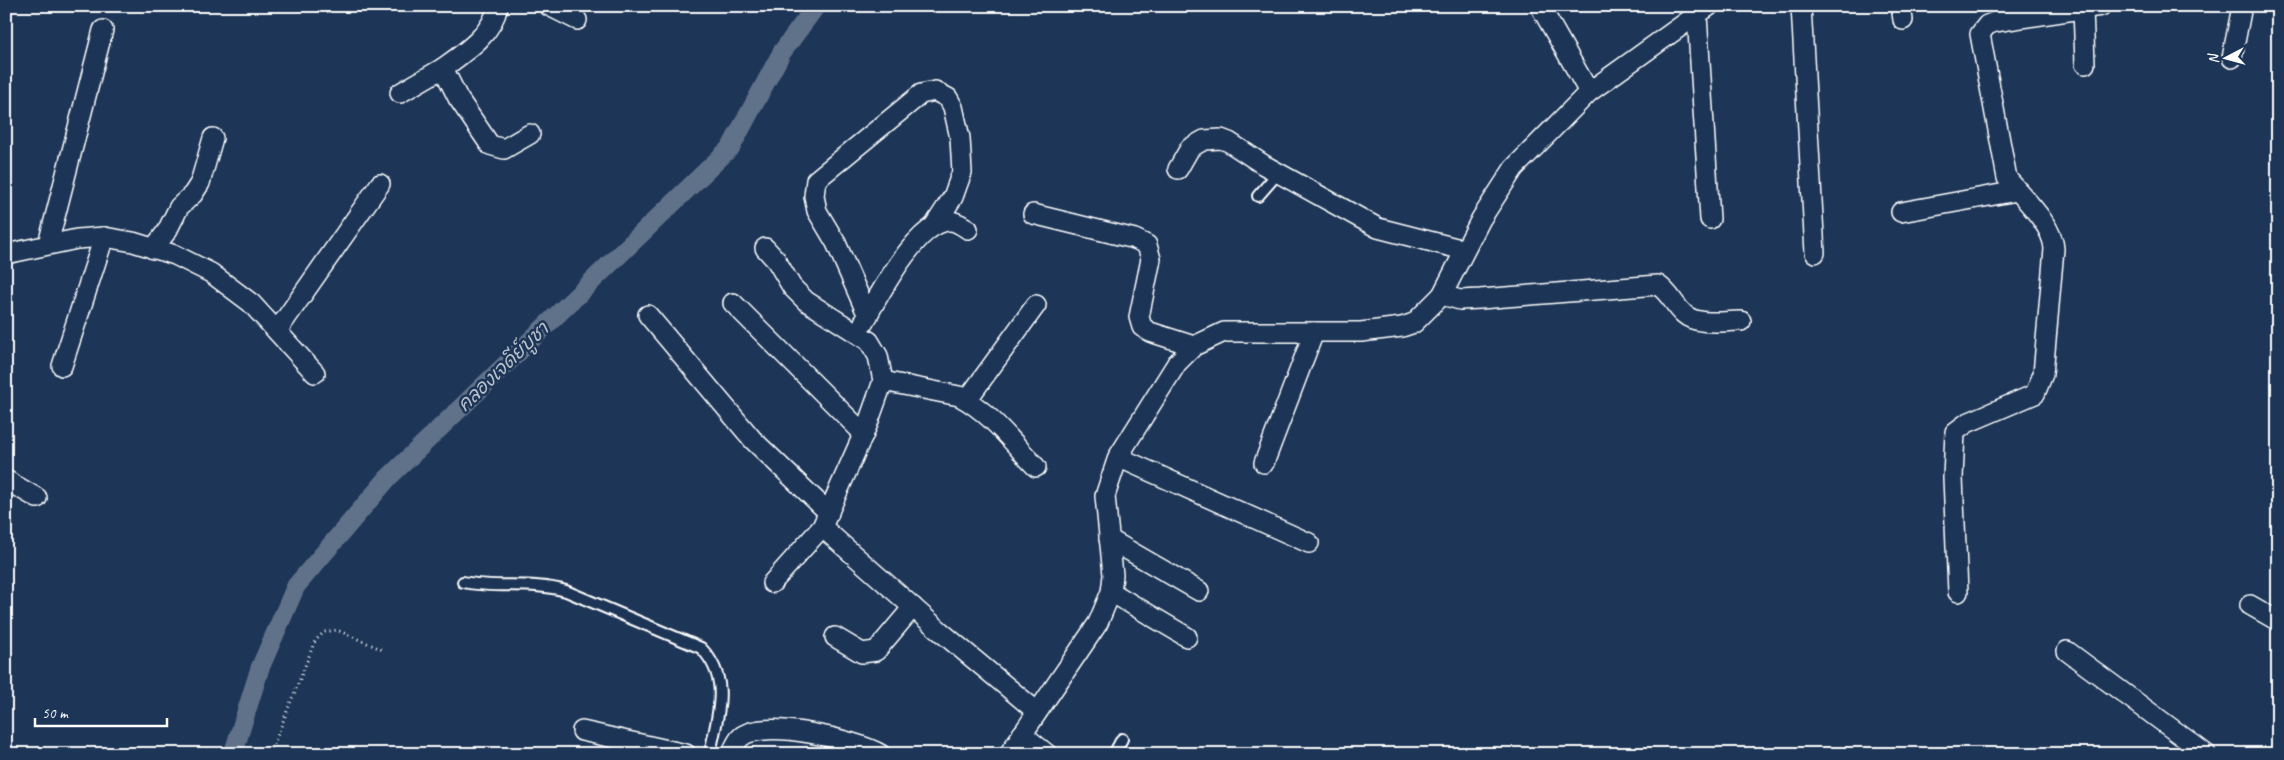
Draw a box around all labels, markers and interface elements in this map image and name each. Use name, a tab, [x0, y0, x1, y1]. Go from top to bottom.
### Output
north arrow	[2202, 32, 2252, 82]
text: N	[2204, 52, 2222, 65]
water label: คลองเจดีย์บูชา	[451, 315, 557, 418]
scale bar	[35, 695, 168, 727]
text: 50 m	[42, 704, 69, 723]

